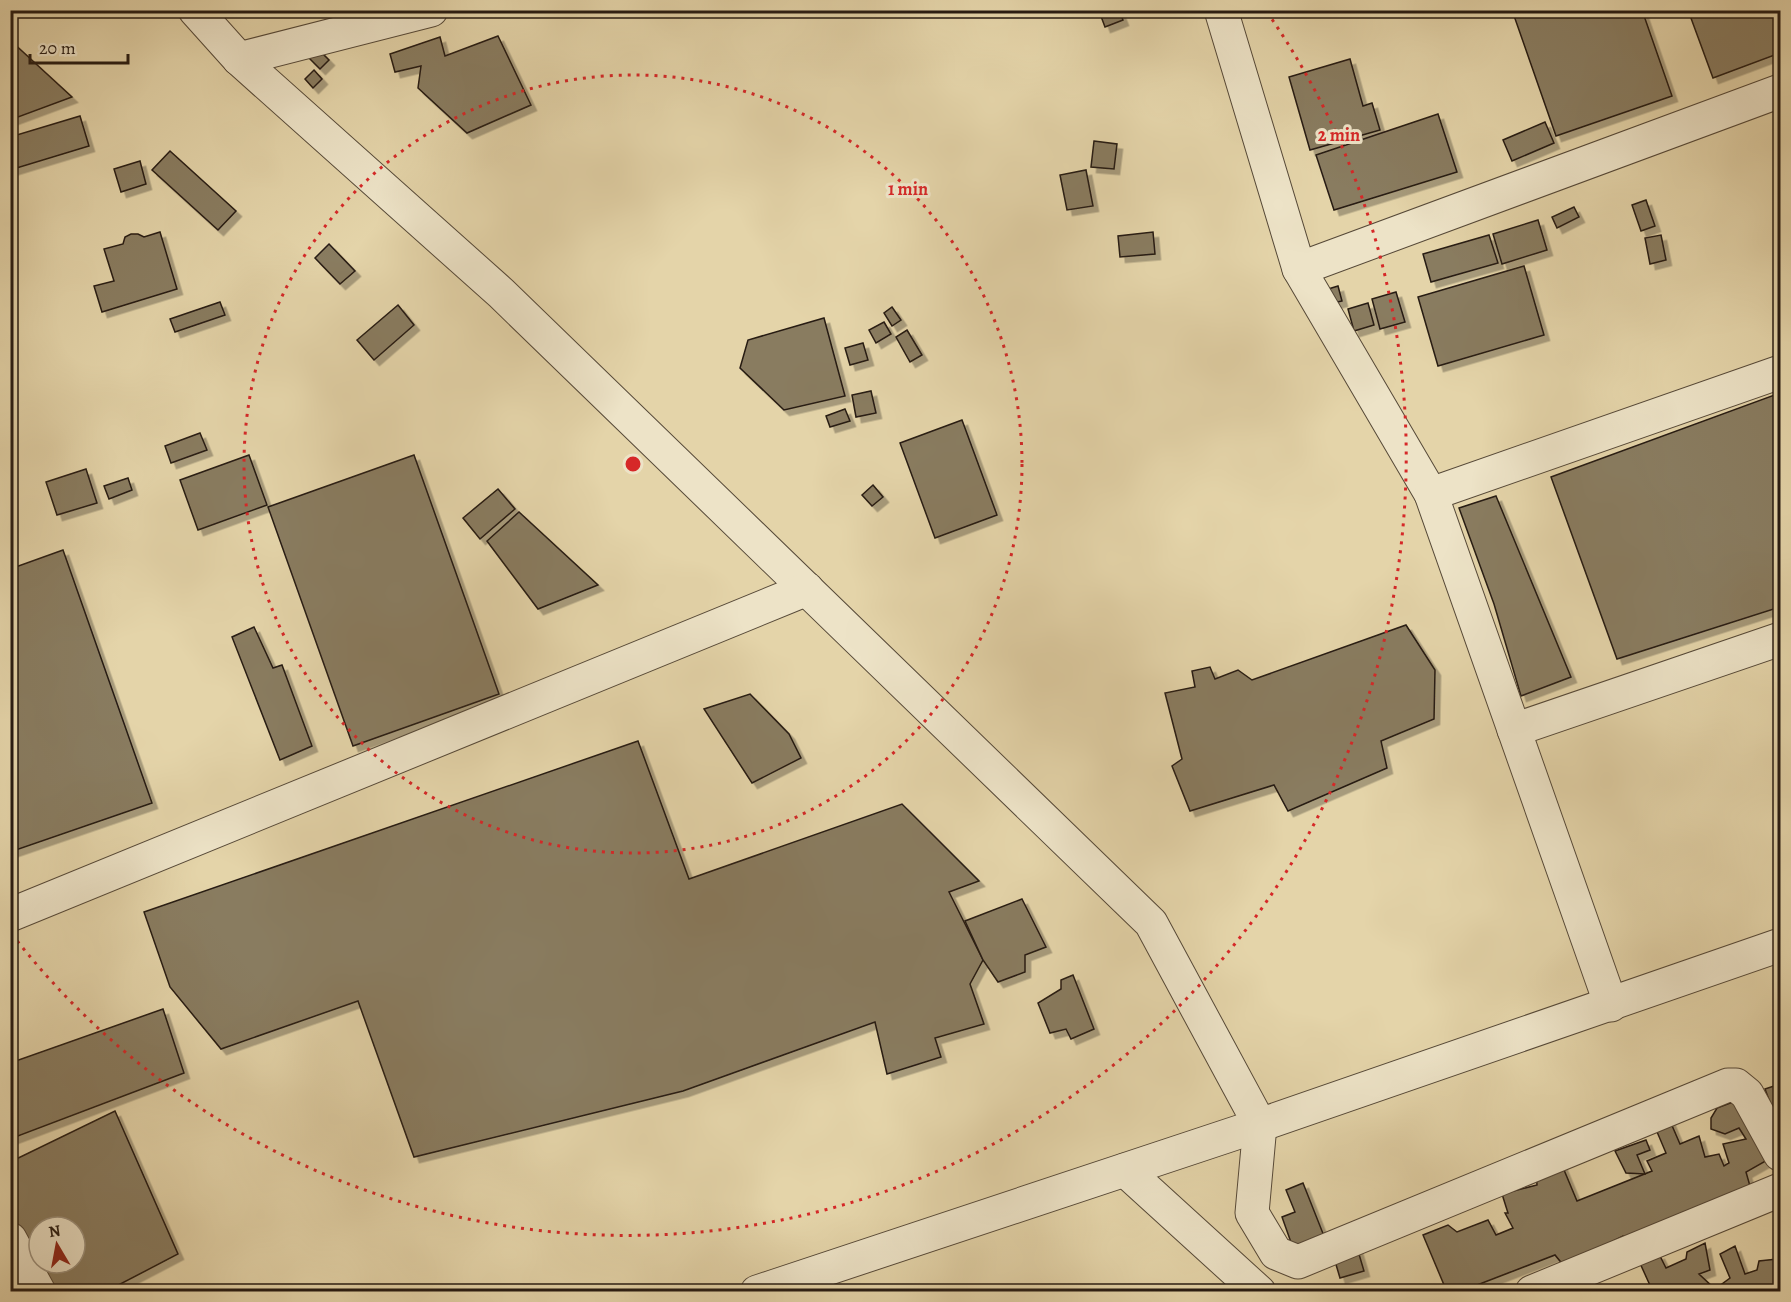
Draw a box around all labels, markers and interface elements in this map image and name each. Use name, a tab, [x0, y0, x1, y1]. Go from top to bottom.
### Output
scale bar	[30, 27, 128, 65]
text: 20 m	[39, 36, 76, 60]
text: 2 min	[1318, 123, 1360, 147]
text: 1 min	[888, 177, 928, 201]
centre of rings	[623, 454, 643, 474]
north arrow	[27, 1215, 87, 1275]
text: N	[47, 1219, 63, 1243]

